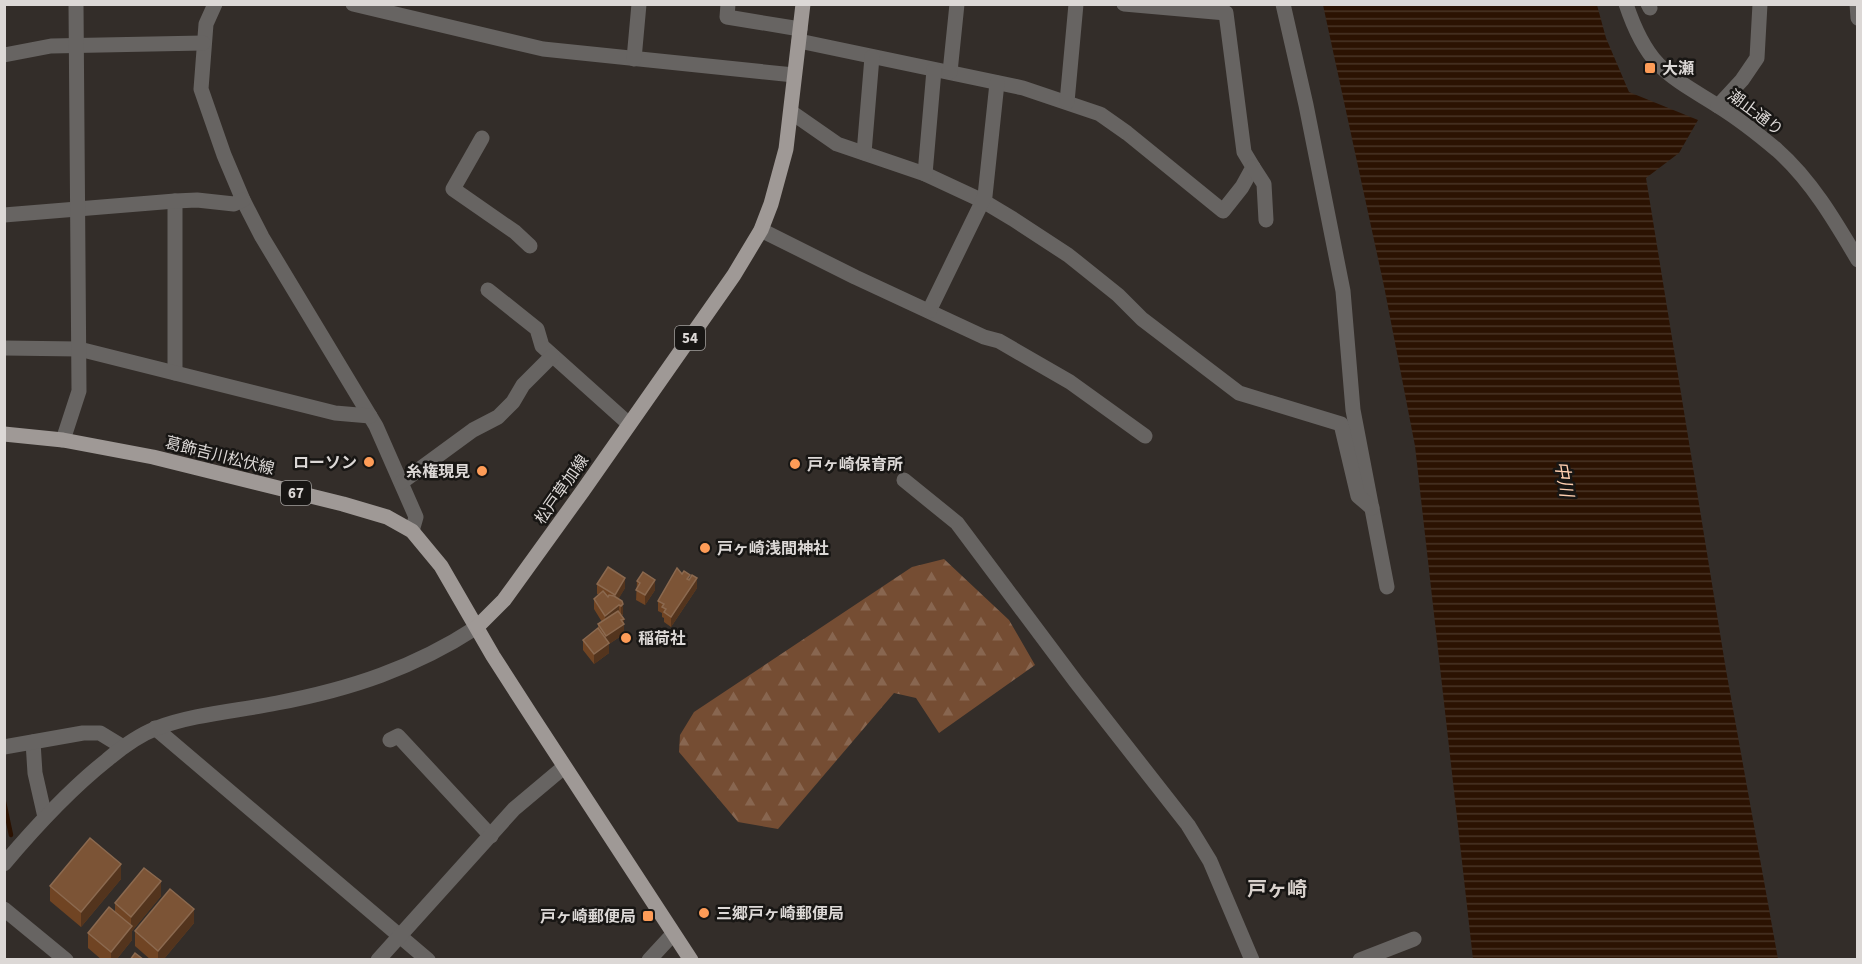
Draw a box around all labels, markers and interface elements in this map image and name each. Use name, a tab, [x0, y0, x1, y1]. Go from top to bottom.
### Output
place label: 大瀬	[1662, 58, 1694, 80]
marker: 大瀬	[1643, 61, 1657, 75]
street label: 潮止通り	[1723, 85, 1788, 141]
road number: 54	[675, 326, 705, 350]
street label: 葛飾吉川松伏線	[163, 432, 277, 480]
street label: 松戸草加線	[530, 450, 594, 529]
place label: ローソン	[293, 452, 357, 474]
place label: 戸ヶ崎保育所	[807, 454, 903, 476]
marker: ローソン	[362, 455, 376, 469]
marker: 戸ヶ崎保育所	[788, 457, 802, 471]
water label: 中川	[1548, 459, 1579, 501]
place label: 糸権現見	[406, 461, 470, 483]
marker: 糸権現見	[475, 464, 489, 478]
road number: 67	[281, 481, 311, 505]
place label: 戸ヶ崎浅間神社	[717, 538, 829, 560]
marker: 戸ヶ崎浅間神社	[698, 541, 712, 555]
place label: 稲荷社	[638, 628, 686, 650]
marker: 稲荷社	[619, 631, 633, 645]
district label: 戸ヶ崎	[1247, 876, 1307, 904]
place label: 三郷戸ヶ崎郵便局	[716, 903, 844, 925]
place label: 戸ヶ崎郵便局	[540, 906, 636, 928]
marker: 三郷戸ヶ崎郵便局	[697, 906, 711, 920]
marker: 戸ヶ崎郵便局	[641, 909, 655, 923]

